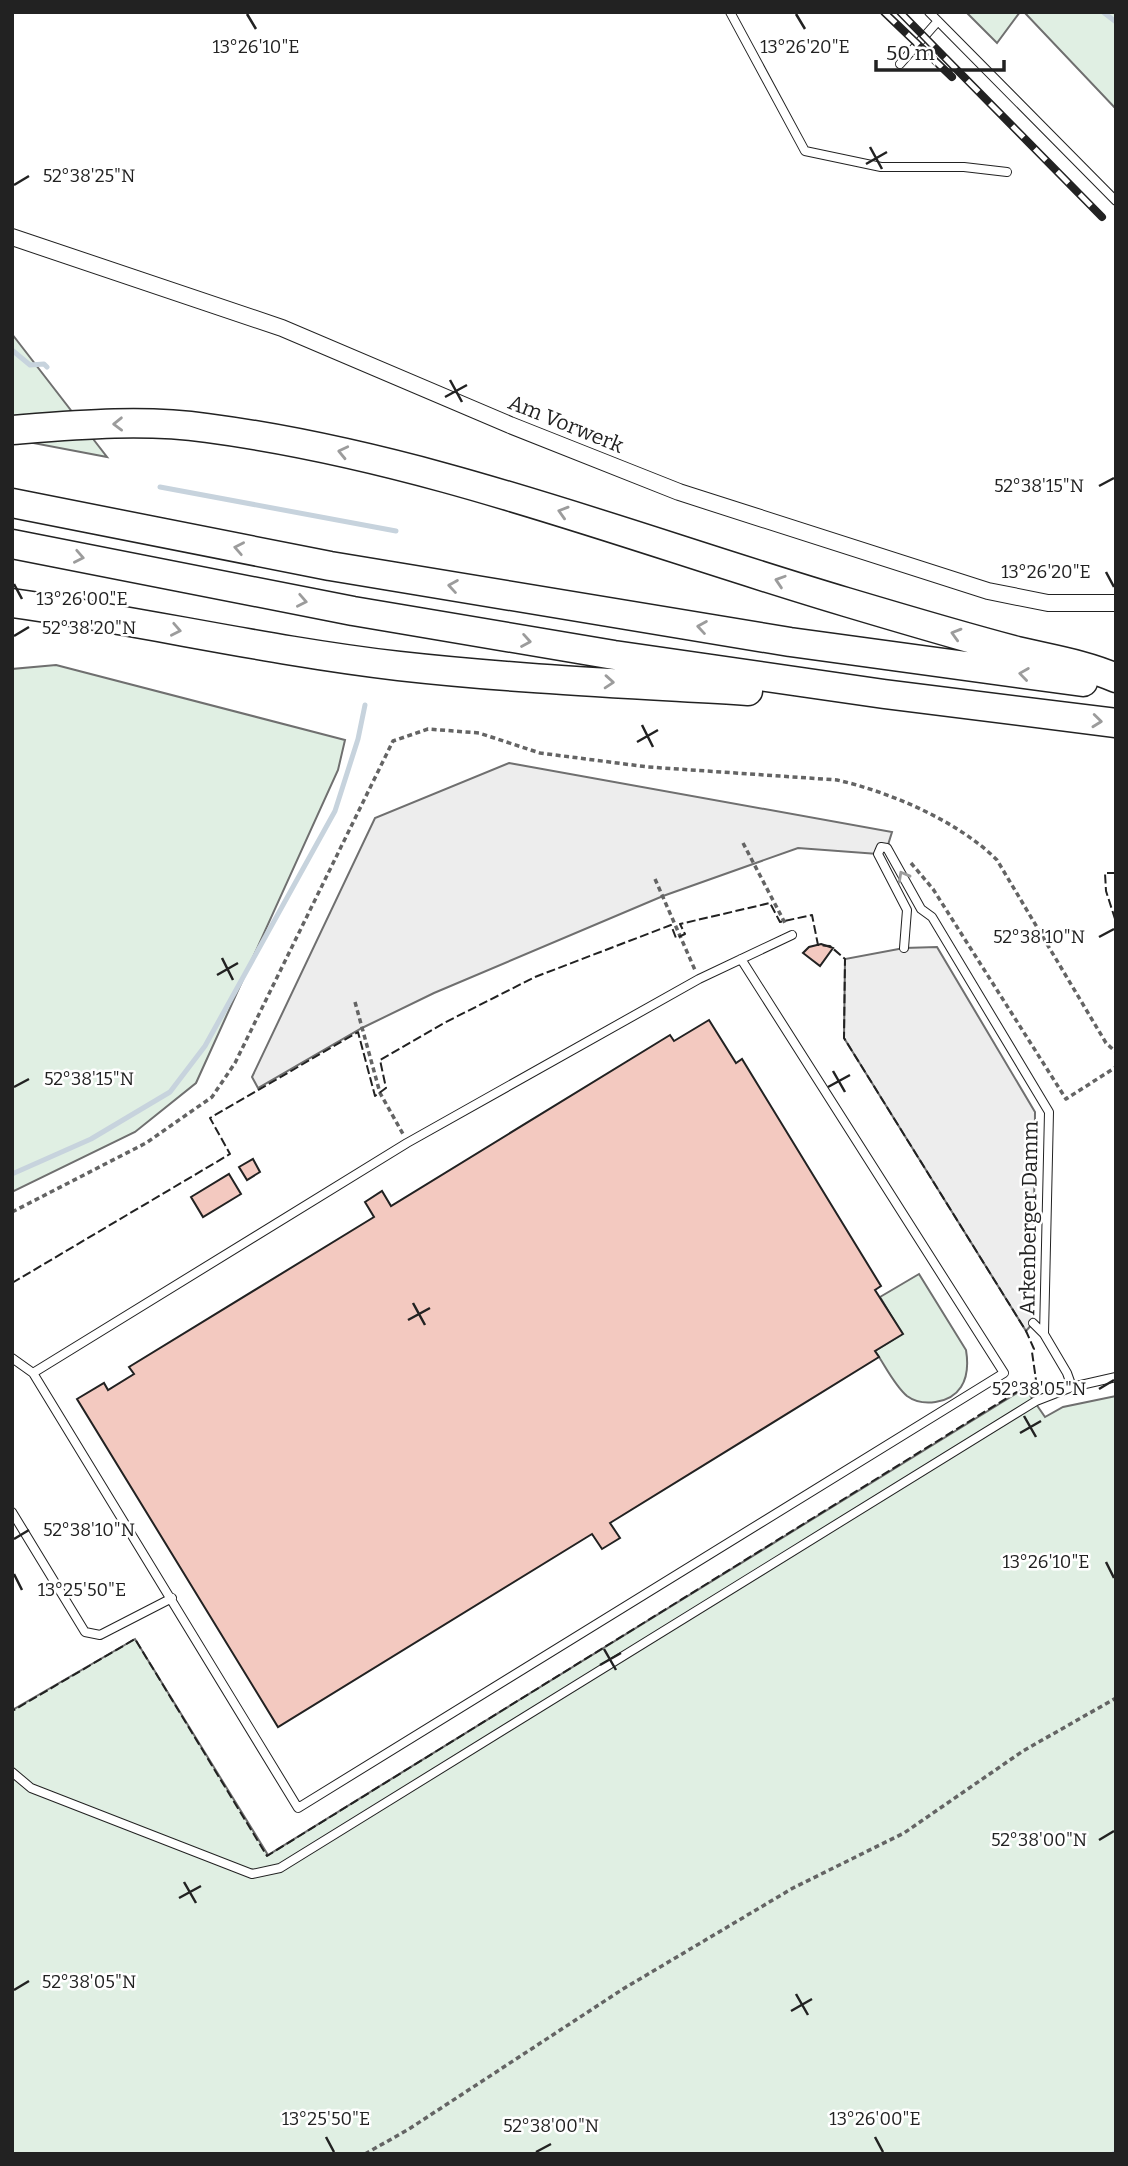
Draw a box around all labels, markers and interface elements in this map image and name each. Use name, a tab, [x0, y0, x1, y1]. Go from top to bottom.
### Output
scale bar	[876, 28, 1004, 72]
text: 13°26'10"E	[212, 36, 300, 58]
text: 13°26'20"E	[760, 36, 850, 58]
text: 50 m	[886, 40, 935, 66]
text: 52°38'25"N	[43, 165, 135, 187]
street label: Am Vorwerk	[505, 389, 627, 459]
one-way arrow	[113, 417, 124, 432]
one-way arrow	[337, 446, 349, 461]
text: 52°38'15"N	[994, 475, 1084, 497]
one-way arrow	[557, 506, 569, 520]
one-way arrow	[233, 541, 245, 556]
one-way arrow	[73, 549, 85, 564]
text: 13°26'20"E	[1001, 561, 1091, 583]
one-way arrow	[774, 574, 786, 589]
one-way arrow	[447, 579, 459, 594]
text: 13°26'00"E	[36, 588, 128, 610]
one-way arrow	[296, 593, 308, 608]
text: 52°38'20"N	[42, 617, 136, 639]
one-way arrow	[696, 620, 708, 635]
one-way arrow	[170, 622, 182, 637]
one-way arrow	[950, 627, 962, 642]
one-way arrow	[520, 633, 532, 648]
one-way arrow	[1018, 667, 1030, 682]
one-way arrow	[604, 674, 615, 689]
one-way arrow	[1092, 713, 1103, 728]
one-way arrow	[898, 870, 911, 883]
text: 52°38'10"N	[993, 926, 1085, 948]
text: 52°38'15"N	[44, 1068, 134, 1090]
street label: Arkenberger Damm	[1014, 1121, 1044, 1315]
text: 52°38'05"N	[992, 1378, 1086, 1400]
text: 52°38'10"N	[43, 1519, 135, 1541]
text: 13°26'10"E	[1002, 1551, 1090, 1573]
text: 13°25'50"E	[38, 1579, 126, 1601]
text: 52°38'00"N	[991, 1829, 1087, 1851]
text: 52°38'05"N	[42, 1971, 136, 1993]
text: 13°25'50"E	[282, 2108, 370, 2130]
text: 13°26'00"E	[829, 2108, 921, 2130]
text: 52°38'00"N	[503, 2115, 599, 2137]

